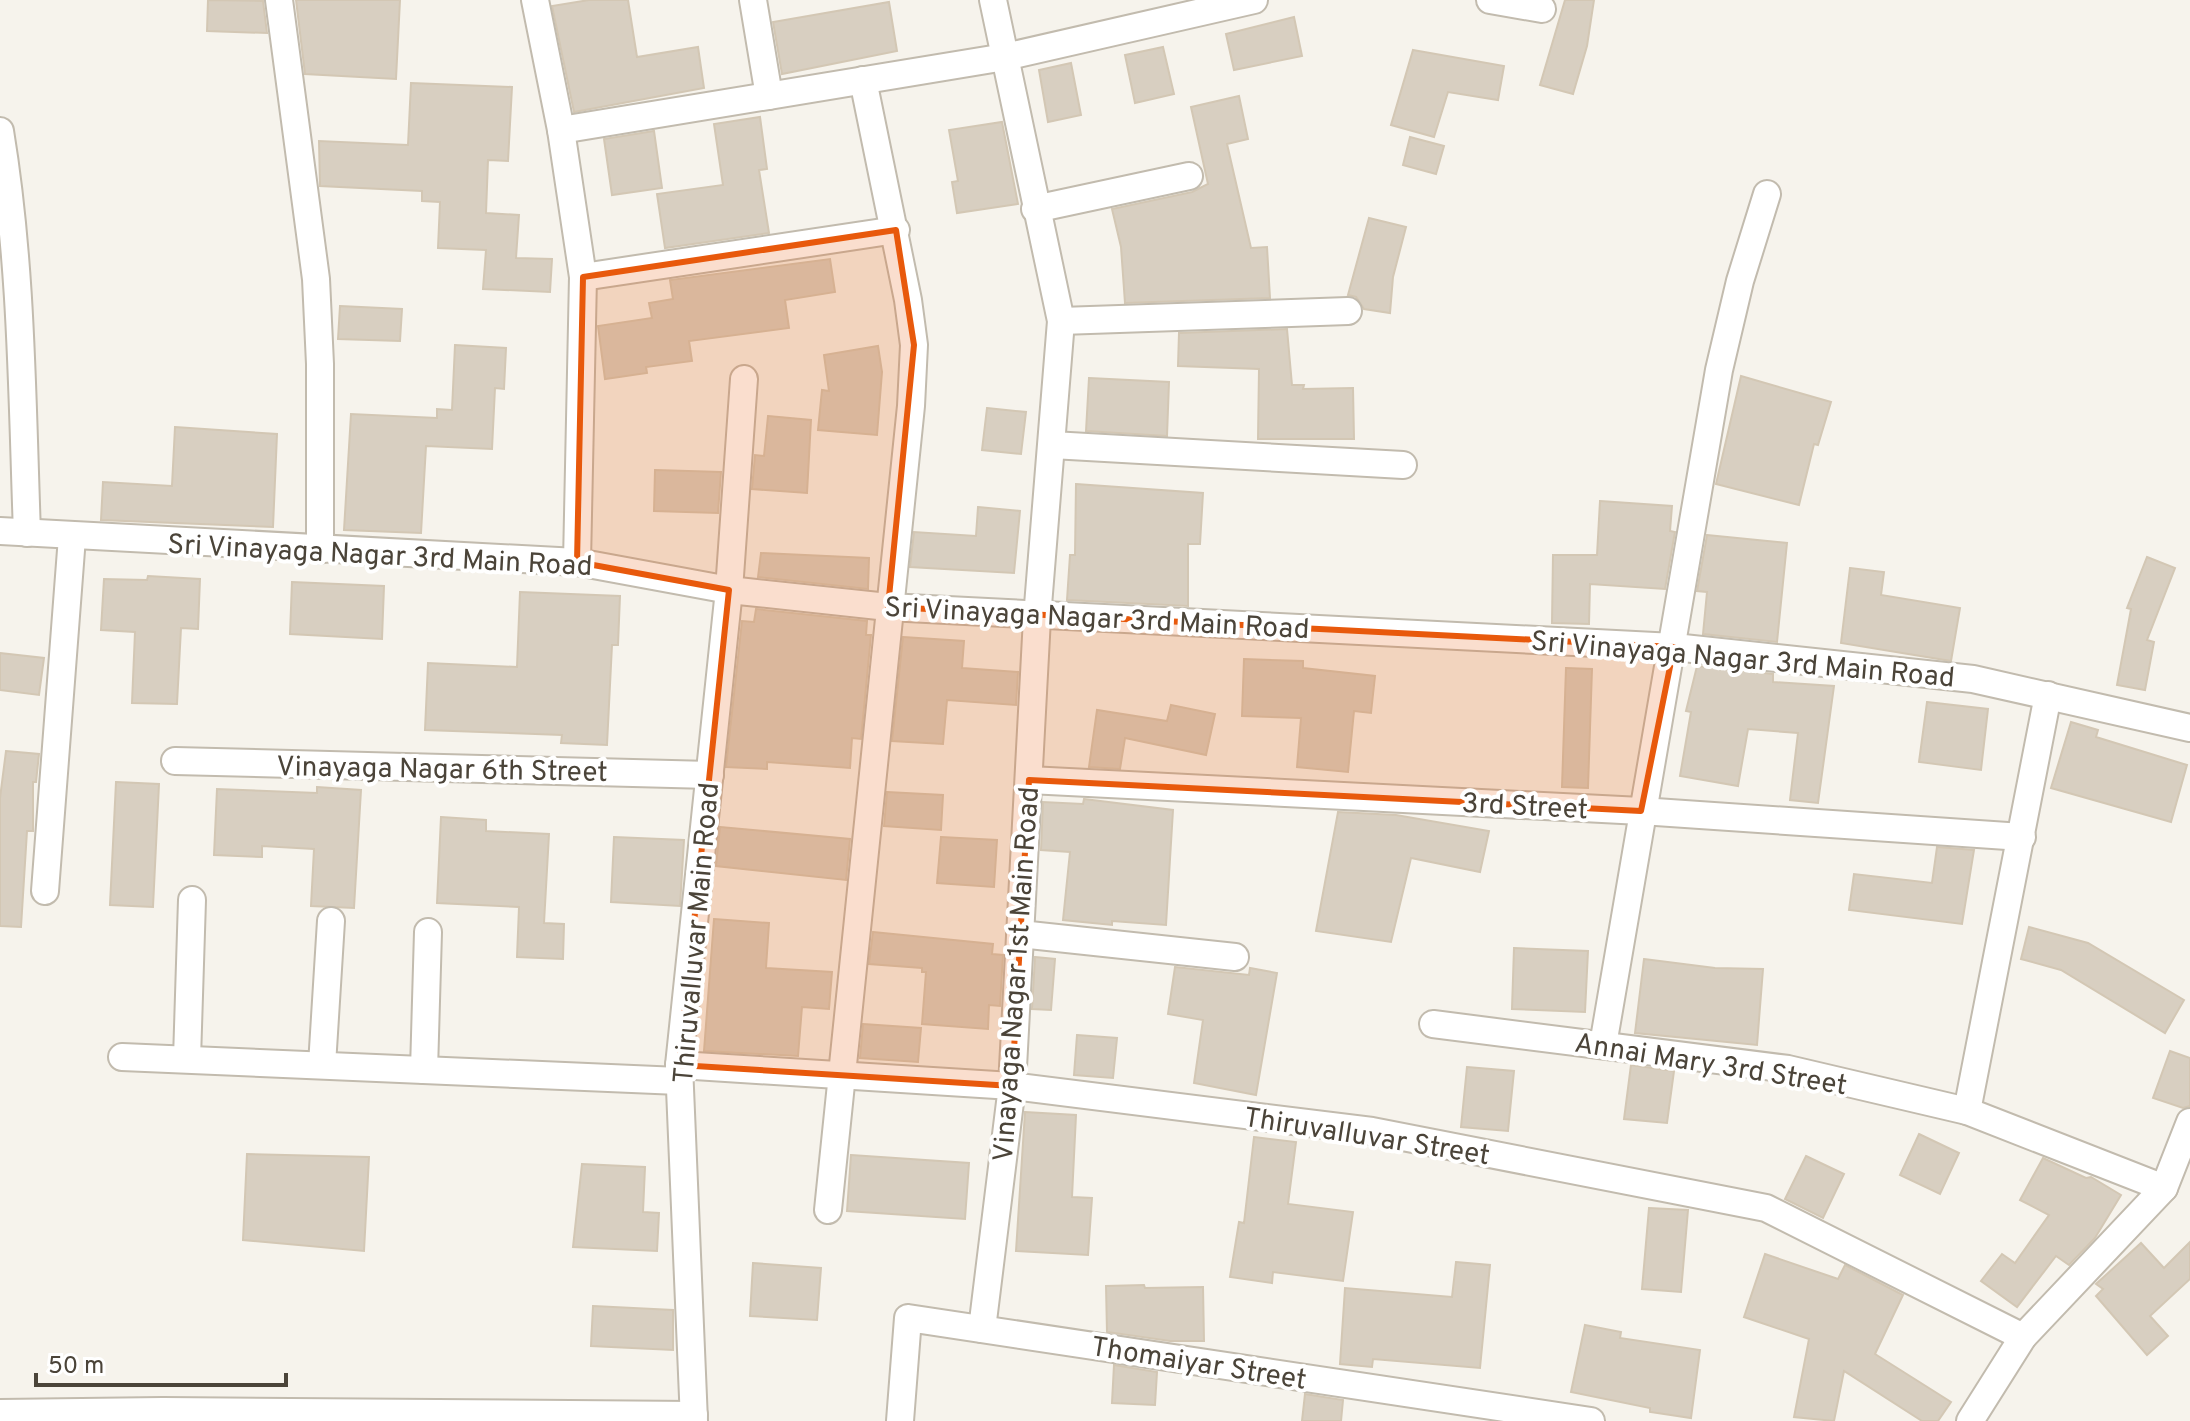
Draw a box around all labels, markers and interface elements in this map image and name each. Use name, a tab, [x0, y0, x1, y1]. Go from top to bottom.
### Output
street label: Sri Vinayaga Nagar 3rd Main Road	[166, 528, 593, 586]
street label: Sri Vinayaga Nagar 3rd Main Road	[883, 591, 1310, 649]
street label: Sri Vinayaga Nagar 3rd Main Road	[1529, 625, 1956, 697]
street label: Vinayaga Nagar 6th Street	[276, 750, 608, 792]
street label: Thiruvalluvar Main Road	[667, 781, 729, 1085]
street label: Vinayaga Nagar 1st Main Road	[987, 785, 1049, 1163]
street label: 3rd Street	[1461, 787, 1589, 829]
street label: Annai Mary 3rd Street	[1572, 1027, 1849, 1105]
street label: Thiruvalluvar Street	[1241, 1101, 1492, 1175]
street label: Thomaiyar Street	[1088, 1330, 1309, 1400]
scale bar	[36, 1337, 286, 1387]
text: 50 m	[48, 1352, 104, 1382]

